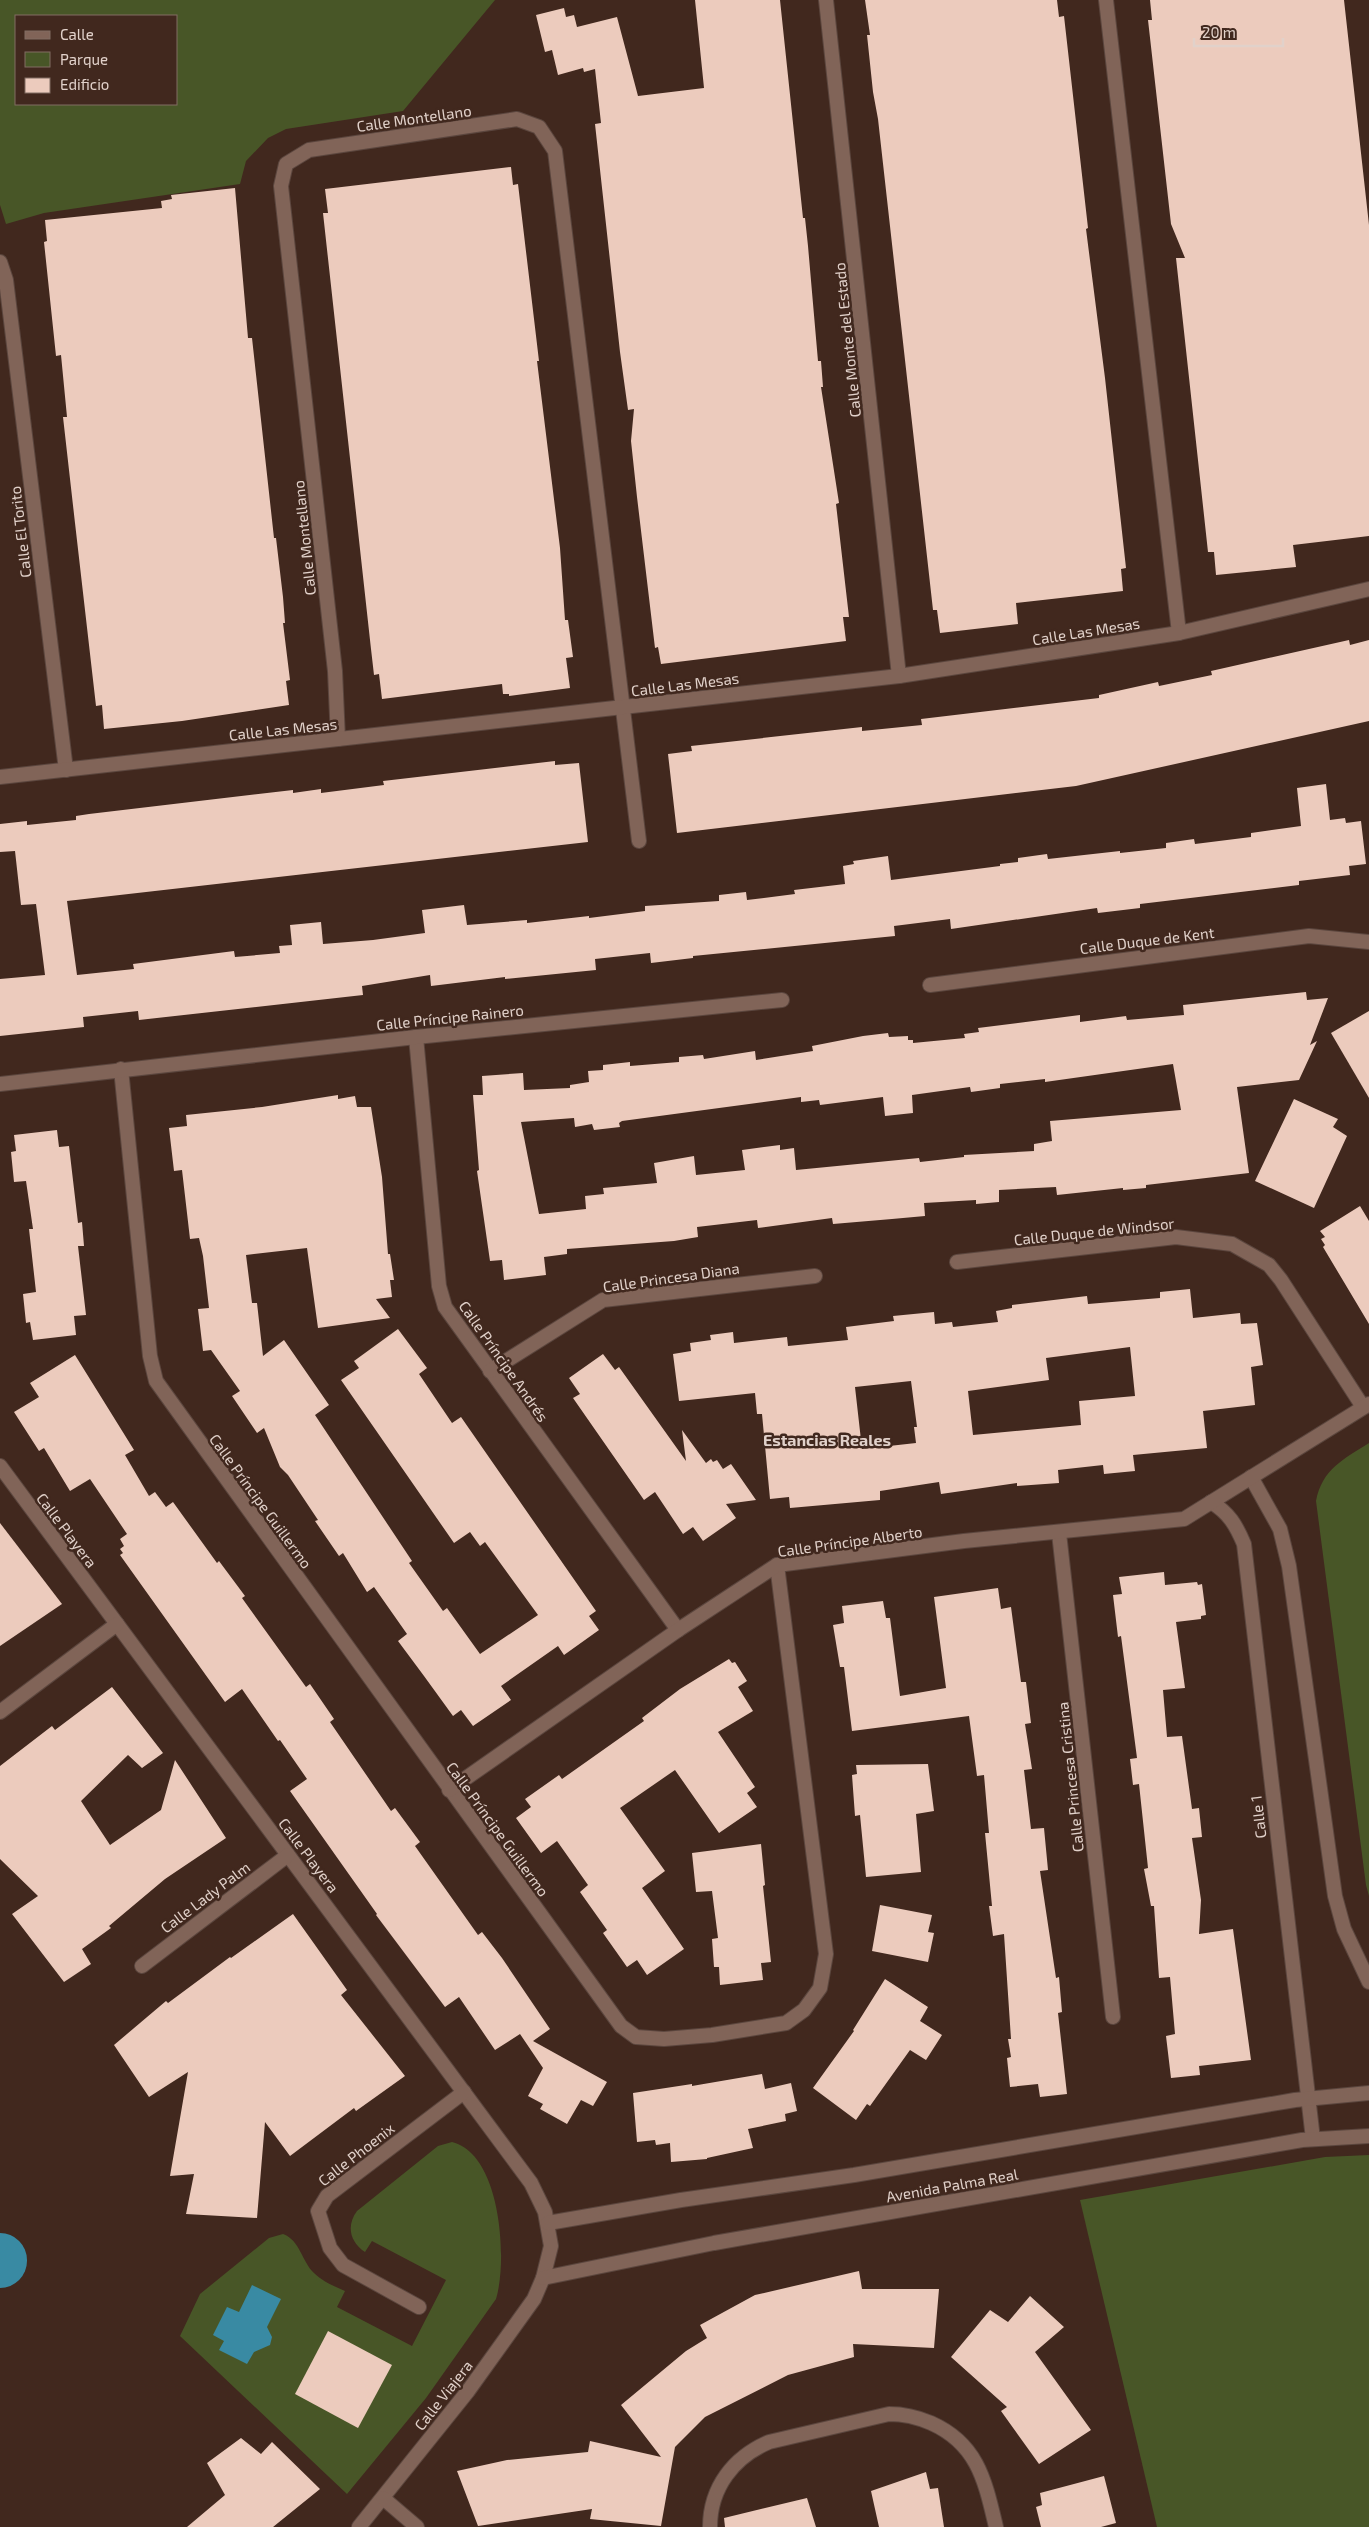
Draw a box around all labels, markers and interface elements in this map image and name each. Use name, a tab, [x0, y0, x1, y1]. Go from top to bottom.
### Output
legend	[15, 15, 178, 105]
scale bar	[1194, 15, 1283, 47]
text: 20 m	[1202, 23, 1236, 41]
text: Calle	[60, 25, 94, 43]
text: Parque	[60, 50, 108, 68]
text: Edificio	[60, 75, 109, 93]
street label: Calle Montellano	[355, 101, 473, 135]
street label: Calle Monte del Estado	[830, 262, 864, 418]
street label: Calle Montellano	[289, 480, 319, 596]
street label: Calle El Torito	[5, 485, 35, 579]
street label: Calle Las Mesas	[1031, 614, 1141, 648]
street label: Calle Las Mesas	[630, 668, 740, 700]
street label: Calle Las Mesas	[228, 714, 338, 744]
street label: Calle Duque de Kent	[1079, 923, 1215, 957]
street label: Calle Príncipe Rainero	[376, 1000, 524, 1034]
street label: Calle Duque de Windsor	[1013, 1214, 1175, 1248]
street label: Calle Princesa Diana	[602, 1259, 740, 1295]
street label: Calle Príncipe Andrés	[456, 1297, 552, 1425]
street label: Calle Príncipe Guillermo	[206, 1430, 316, 1572]
district label: Estancias Reales	[763, 1430, 891, 1449]
street label: Calle Playera	[33, 1489, 101, 1571]
street label: Calle Príncipe Alberto	[777, 1522, 923, 1560]
street label: Calle Princesa Cristina	[1053, 1701, 1087, 1853]
street label: Calle Príncipe Guillermo	[443, 1758, 553, 1900]
street label: Calle 1	[1246, 1795, 1270, 1839]
street label: Calle Playera	[275, 1814, 343, 1896]
street label: Calle Lady Palm	[157, 1858, 253, 1936]
street label: Calle Phoenix	[314, 2119, 398, 2189]
street label: Avenida Palma Real	[885, 2164, 1020, 2205]
street label: Calle Viajera	[410, 2356, 477, 2434]

